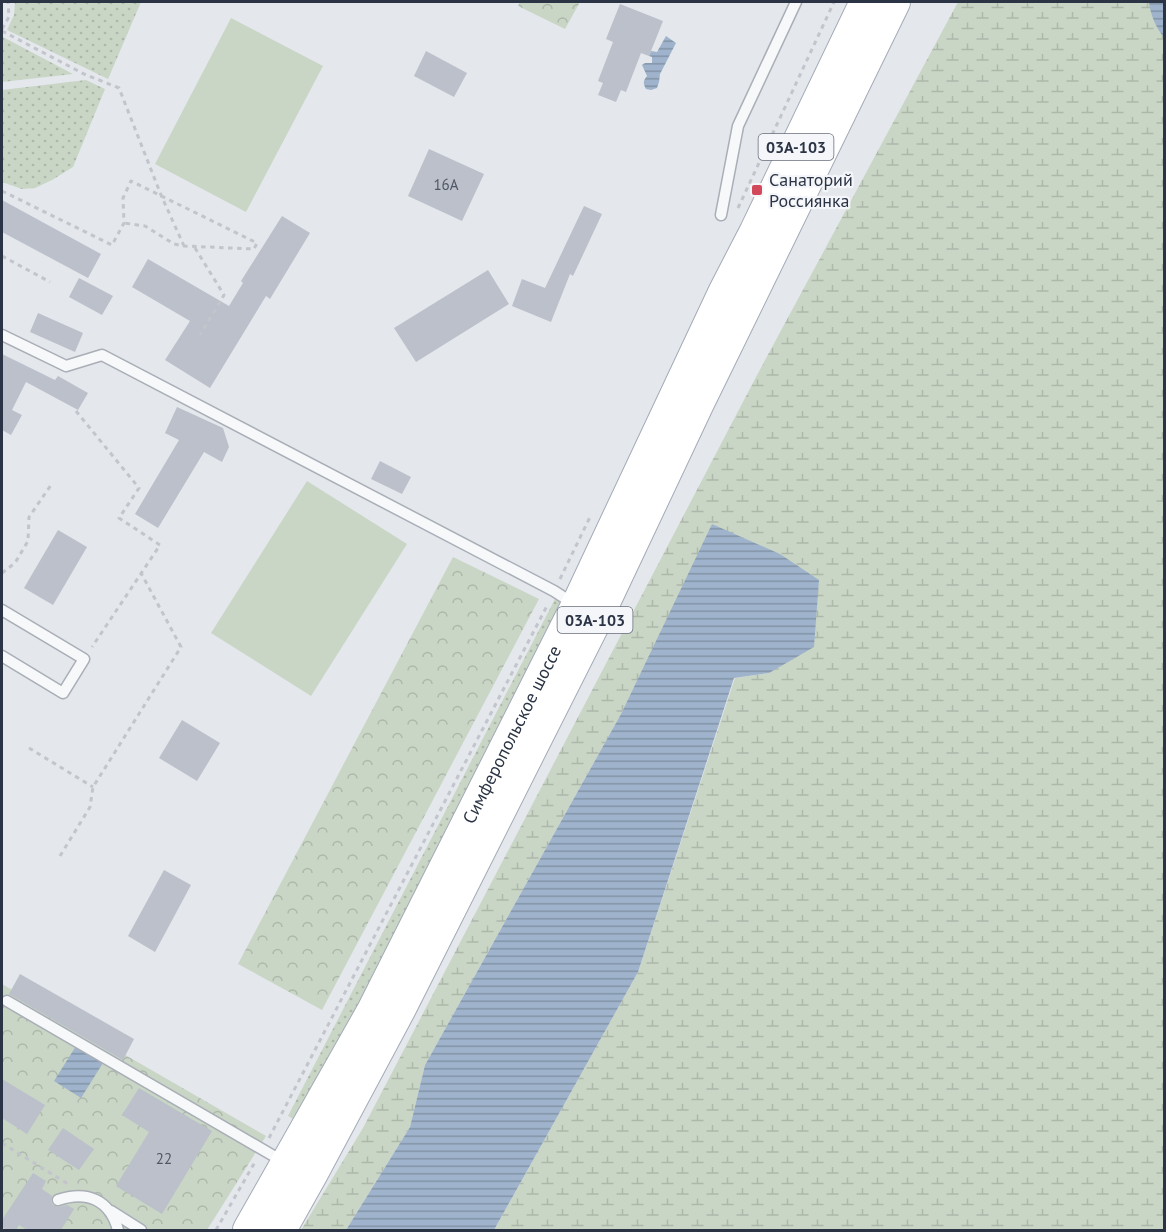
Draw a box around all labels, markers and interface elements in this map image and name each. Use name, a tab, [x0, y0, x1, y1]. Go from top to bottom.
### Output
road number: 03А-103	[758, 134, 834, 160]
place label: Санаторий Россиянка	[769, 168, 853, 212]
house number: 16А	[433, 175, 459, 194]
marker: Санаторий Россиянка	[750, 183, 764, 197]
road number: 03А-103	[558, 607, 632, 633]
street label: Симферопольское шоссе	[457, 642, 566, 827]
house number: 22	[156, 1149, 172, 1168]

